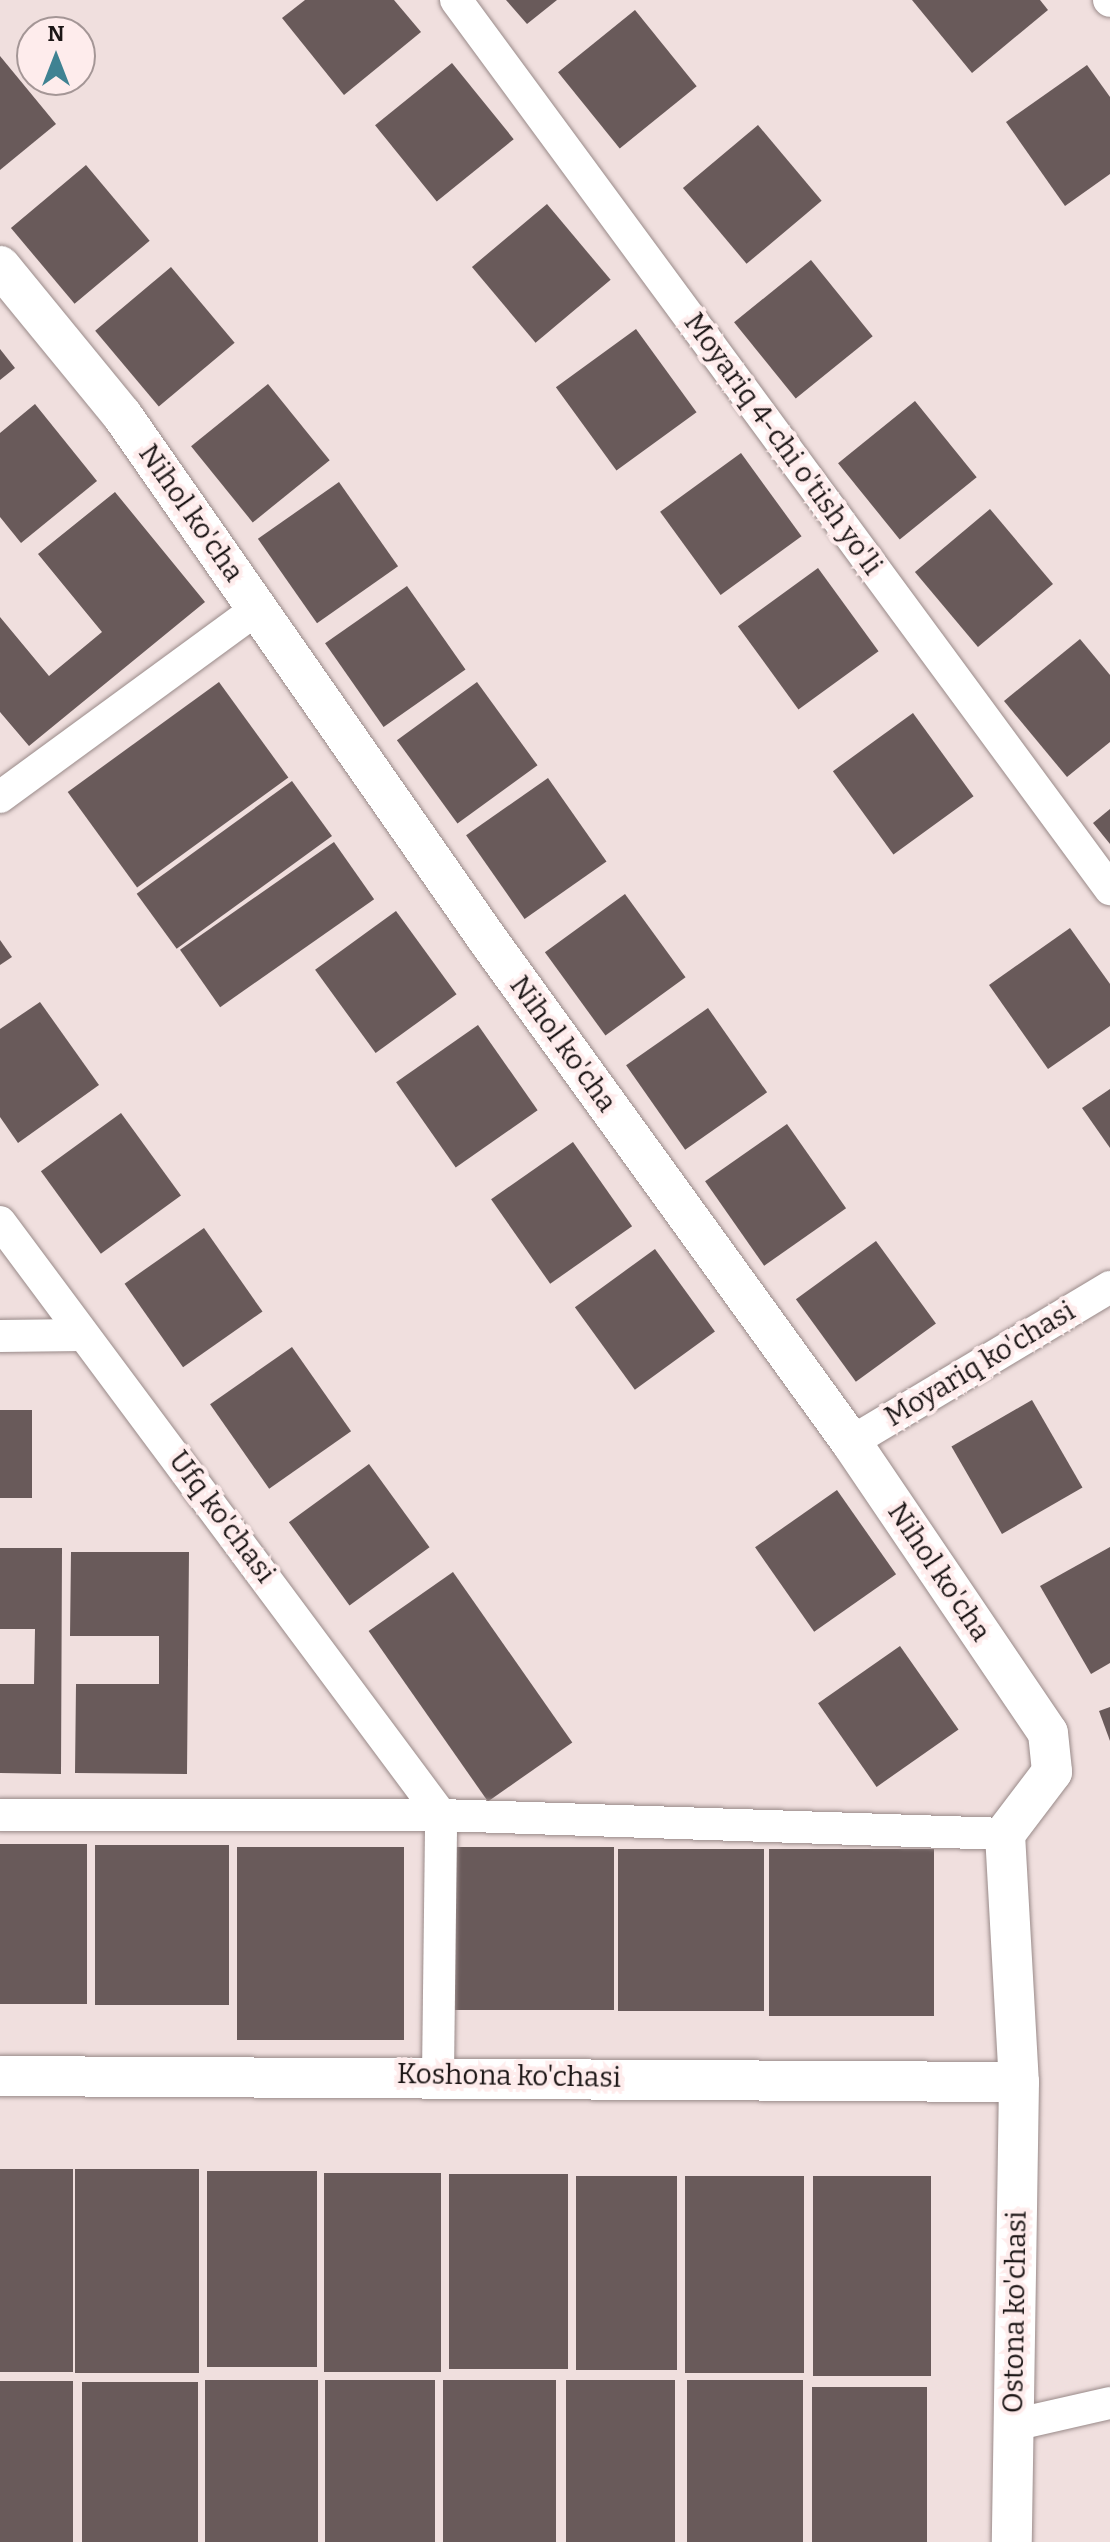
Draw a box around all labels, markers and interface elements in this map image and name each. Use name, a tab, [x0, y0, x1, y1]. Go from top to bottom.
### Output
north arrow	[16, 16, 96, 96]
text: N	[48, 20, 64, 47]
street label: Moyariq 4-chi o'tish yo'li	[677, 307, 889, 581]
street label: Nihol ko'cha	[131, 438, 251, 588]
street label: Nihol ko'cha	[502, 969, 624, 1119]
street label: Moyariq ko'chasi	[879, 1294, 1081, 1434]
street label: Ufq ko'chasi	[162, 1445, 282, 1589]
street label: Nihol ko'cha	[880, 1496, 998, 1648]
street label: Koshona ko'chasi	[397, 2057, 621, 2095]
street label: Ostona ko'chasi	[996, 2211, 1034, 2413]

